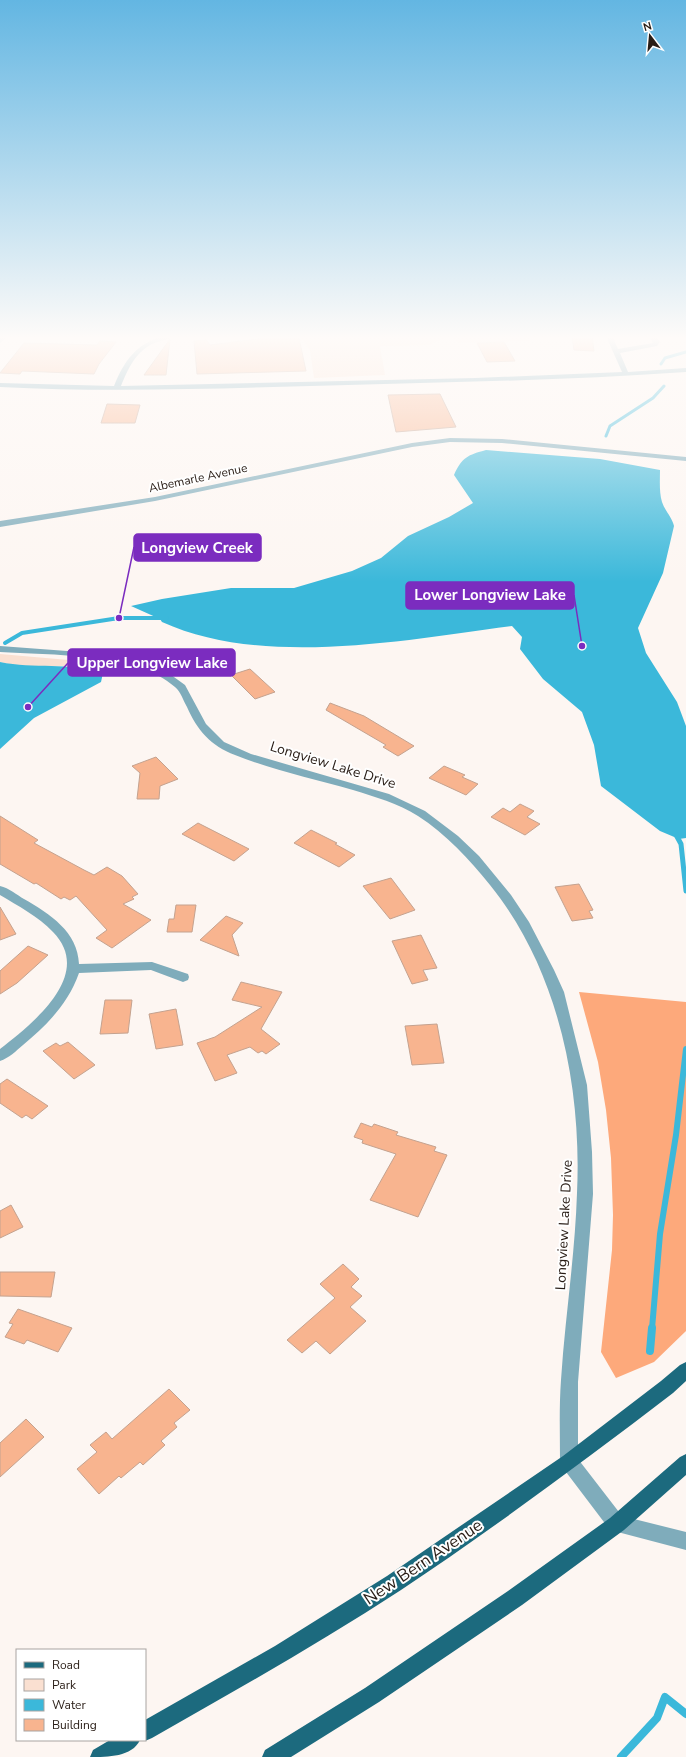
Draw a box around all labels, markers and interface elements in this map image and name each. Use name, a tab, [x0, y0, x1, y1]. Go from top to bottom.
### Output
north arrow	[630, 16, 670, 56]
text: N	[641, 19, 653, 35]
street label: Albemarle Avenue	[147, 460, 249, 496]
callout: Longview Creek	[134, 534, 261, 561]
text: Longview Creek	[141, 538, 254, 558]
callout: Lower Longview Lake	[406, 582, 574, 609]
text: Lower Longview Lake	[414, 585, 566, 605]
callout: Upper Longview Lake	[68, 649, 235, 676]
text: Upper Longview Lake	[76, 653, 228, 673]
street label: Longview Lake Drive	[268, 737, 398, 793]
street label: Longview Lake Drive	[551, 1159, 577, 1291]
street label: New Bern Avenue	[359, 1514, 487, 1610]
legend	[16, 1649, 146, 1741]
text: Road	[52, 1657, 80, 1673]
text: Park	[52, 1677, 77, 1693]
text: Water	[52, 1697, 86, 1713]
text: Building	[52, 1717, 97, 1733]

